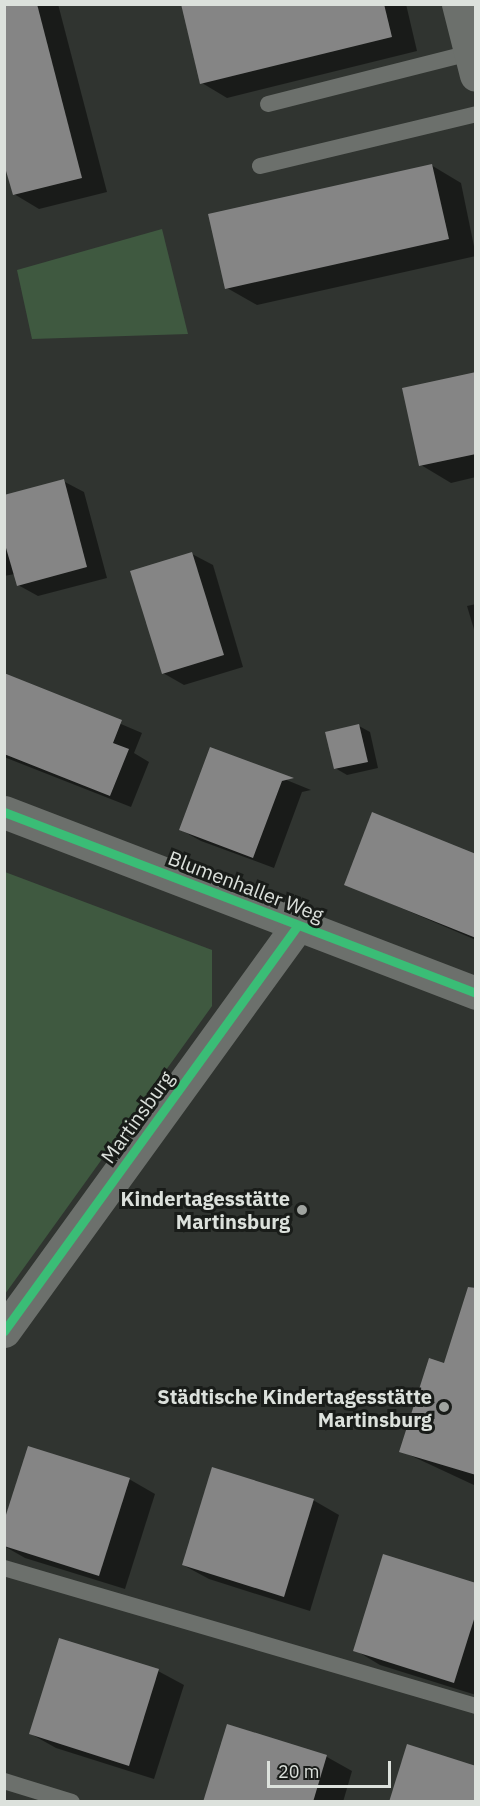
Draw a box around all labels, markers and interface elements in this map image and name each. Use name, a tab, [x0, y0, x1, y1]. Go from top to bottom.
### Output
street label: Blumenhaller Weg	[165, 845, 327, 927]
street label: Martinsburg	[96, 1066, 178, 1168]
place label: Kindertagesstätte Martinsburg	[121, 1186, 290, 1233]
marker: Kindertagesstätte Martinsburg	[295, 1203, 309, 1217]
place label: Städtische Kindertagesstätte Martinsburg	[157, 1384, 432, 1431]
marker: Städtische Kindertagesstätte Martinsburg	[437, 1400, 451, 1414]
scale bar	[270, 1749, 394, 1787]
text: 20 m	[278, 1760, 320, 1783]

